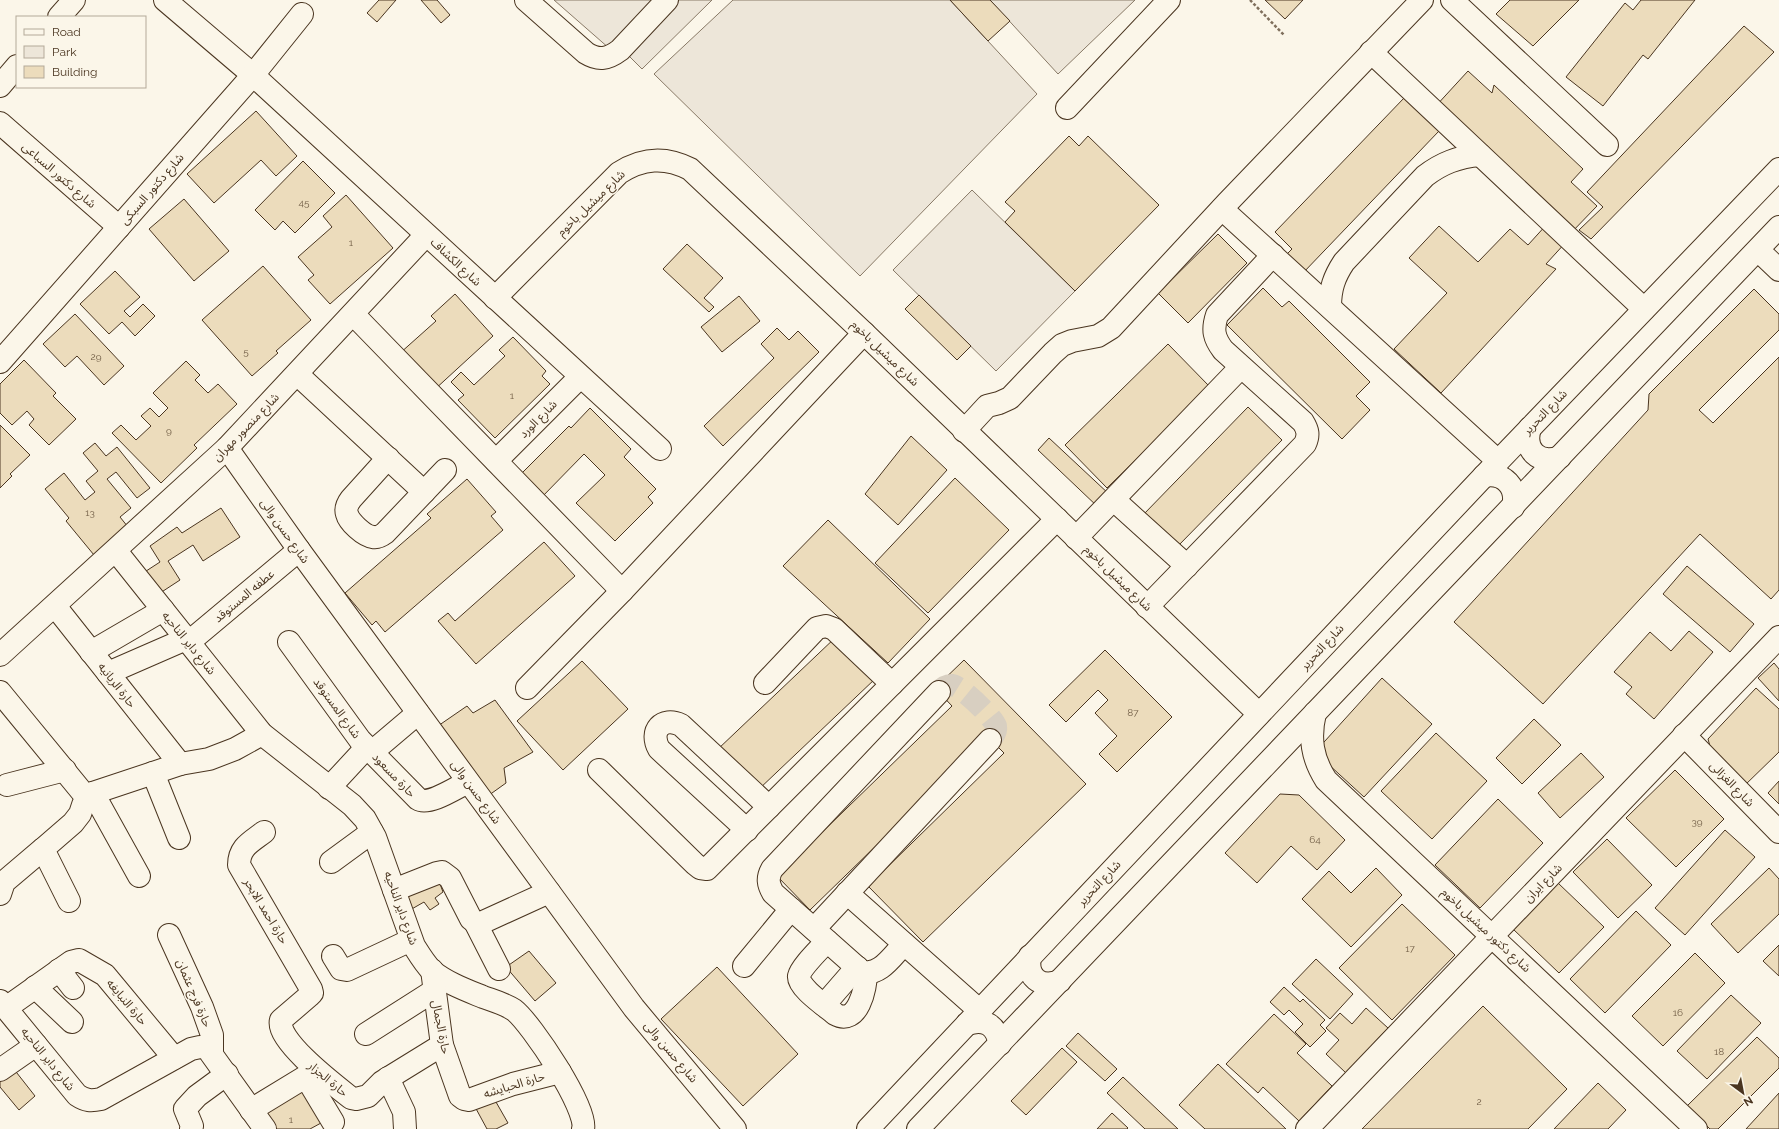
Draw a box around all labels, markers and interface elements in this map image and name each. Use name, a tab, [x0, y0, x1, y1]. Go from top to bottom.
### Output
legend	[16, 16, 146, 88]
text: Road	[52, 25, 81, 39]
text: Park	[52, 45, 77, 59]
text: Building	[52, 65, 98, 79]
street label: شارع دكتور السباعى	[18, 139, 99, 212]
street label: شارع دكتور السبكى	[117, 150, 188, 229]
street label: شارع ميشيل باخوم	[554, 167, 629, 240]
house number: 45	[299, 197, 310, 208]
street label: شارع الكشاف	[426, 235, 484, 290]
house number: 1	[349, 237, 354, 248]
street label: شارع ميشيل باخوم	[847, 317, 922, 390]
house number: 5	[243, 346, 249, 357]
house number: 29	[90, 351, 102, 362]
street label: شارع التحرير	[1519, 387, 1571, 440]
street label: شارع منصور مهران	[210, 390, 283, 465]
house number: 1	[510, 390, 515, 401]
street label: شارع الورد	[516, 397, 561, 442]
house number: 9	[166, 425, 172, 436]
street label: شارع حسن والى	[256, 496, 312, 567]
house number: 13	[85, 507, 95, 518]
street label: شارع ميشيل باخوم	[1080, 542, 1155, 615]
street label: عطفه المستوقد	[211, 567, 277, 625]
street label: شارع داير الناحيه	[158, 609, 219, 679]
street label: شارع التحرير	[1297, 621, 1348, 675]
street label: حارة الريانيه	[95, 660, 139, 710]
street label: شارع المستوقد	[309, 675, 364, 742]
house number: 87	[1127, 707, 1139, 718]
street label: حارة مسعود	[369, 750, 419, 800]
street label: شارع حسن والى	[446, 757, 504, 828]
street label: شارع الغزالى	[1705, 758, 1757, 811]
house number: 39	[1691, 816, 1703, 827]
house number: 64	[1309, 834, 1321, 845]
street label: شارع التحرير	[1074, 857, 1125, 911]
street label: شارع ايران	[1521, 861, 1566, 907]
street label: شارع داير الناحيه	[379, 869, 421, 947]
street label: حارة احمد الابحر	[240, 875, 291, 946]
street label: شارع دكتور ميشيل باخوم	[1437, 885, 1534, 977]
house number: 17	[1405, 943, 1415, 954]
street label: حارة فرج عثمان	[172, 957, 215, 1030]
street label: حارة النبايغه	[104, 976, 150, 1028]
street label: حارة الجمال	[429, 999, 453, 1055]
house number: 16	[1673, 1007, 1683, 1018]
street label: شارع حسن والى	[640, 1018, 701, 1087]
street label: شارع داير الناحيه	[17, 1025, 78, 1095]
house number: 18	[1714, 1046, 1724, 1057]
street label: حارة الجزار	[304, 1058, 351, 1100]
street label: حارة الحبايشه	[482, 1069, 546, 1101]
north arrow	[1723, 1073, 1763, 1113]
text: N	[1741, 1093, 1755, 1109]
house number: 2	[1476, 1096, 1482, 1107]
house number: 1	[289, 1114, 294, 1125]

